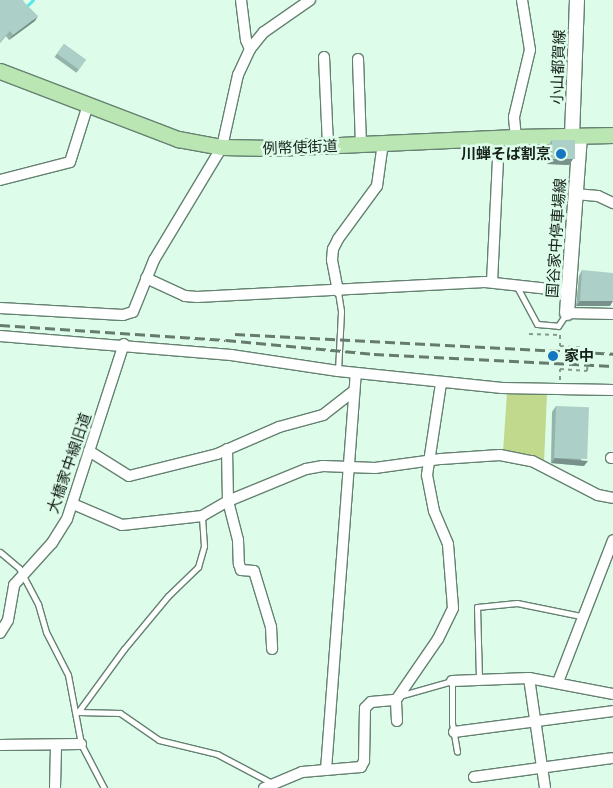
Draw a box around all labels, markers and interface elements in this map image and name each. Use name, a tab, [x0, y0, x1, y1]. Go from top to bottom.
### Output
street label: 小山都賀線	[548, 29, 568, 105]
street label: 例幣使街道	[262, 137, 338, 157]
place label: 川蝉そば割烹	[461, 145, 551, 163]
marker: 川蝉そば割烹	[555, 148, 567, 160]
street label: 国谷家中停車場線	[543, 178, 569, 298]
place label: 家中	[564, 347, 594, 365]
marker: 家中	[546, 349, 560, 363]
street label: 大橋家中線旧道	[43, 410, 95, 516]

